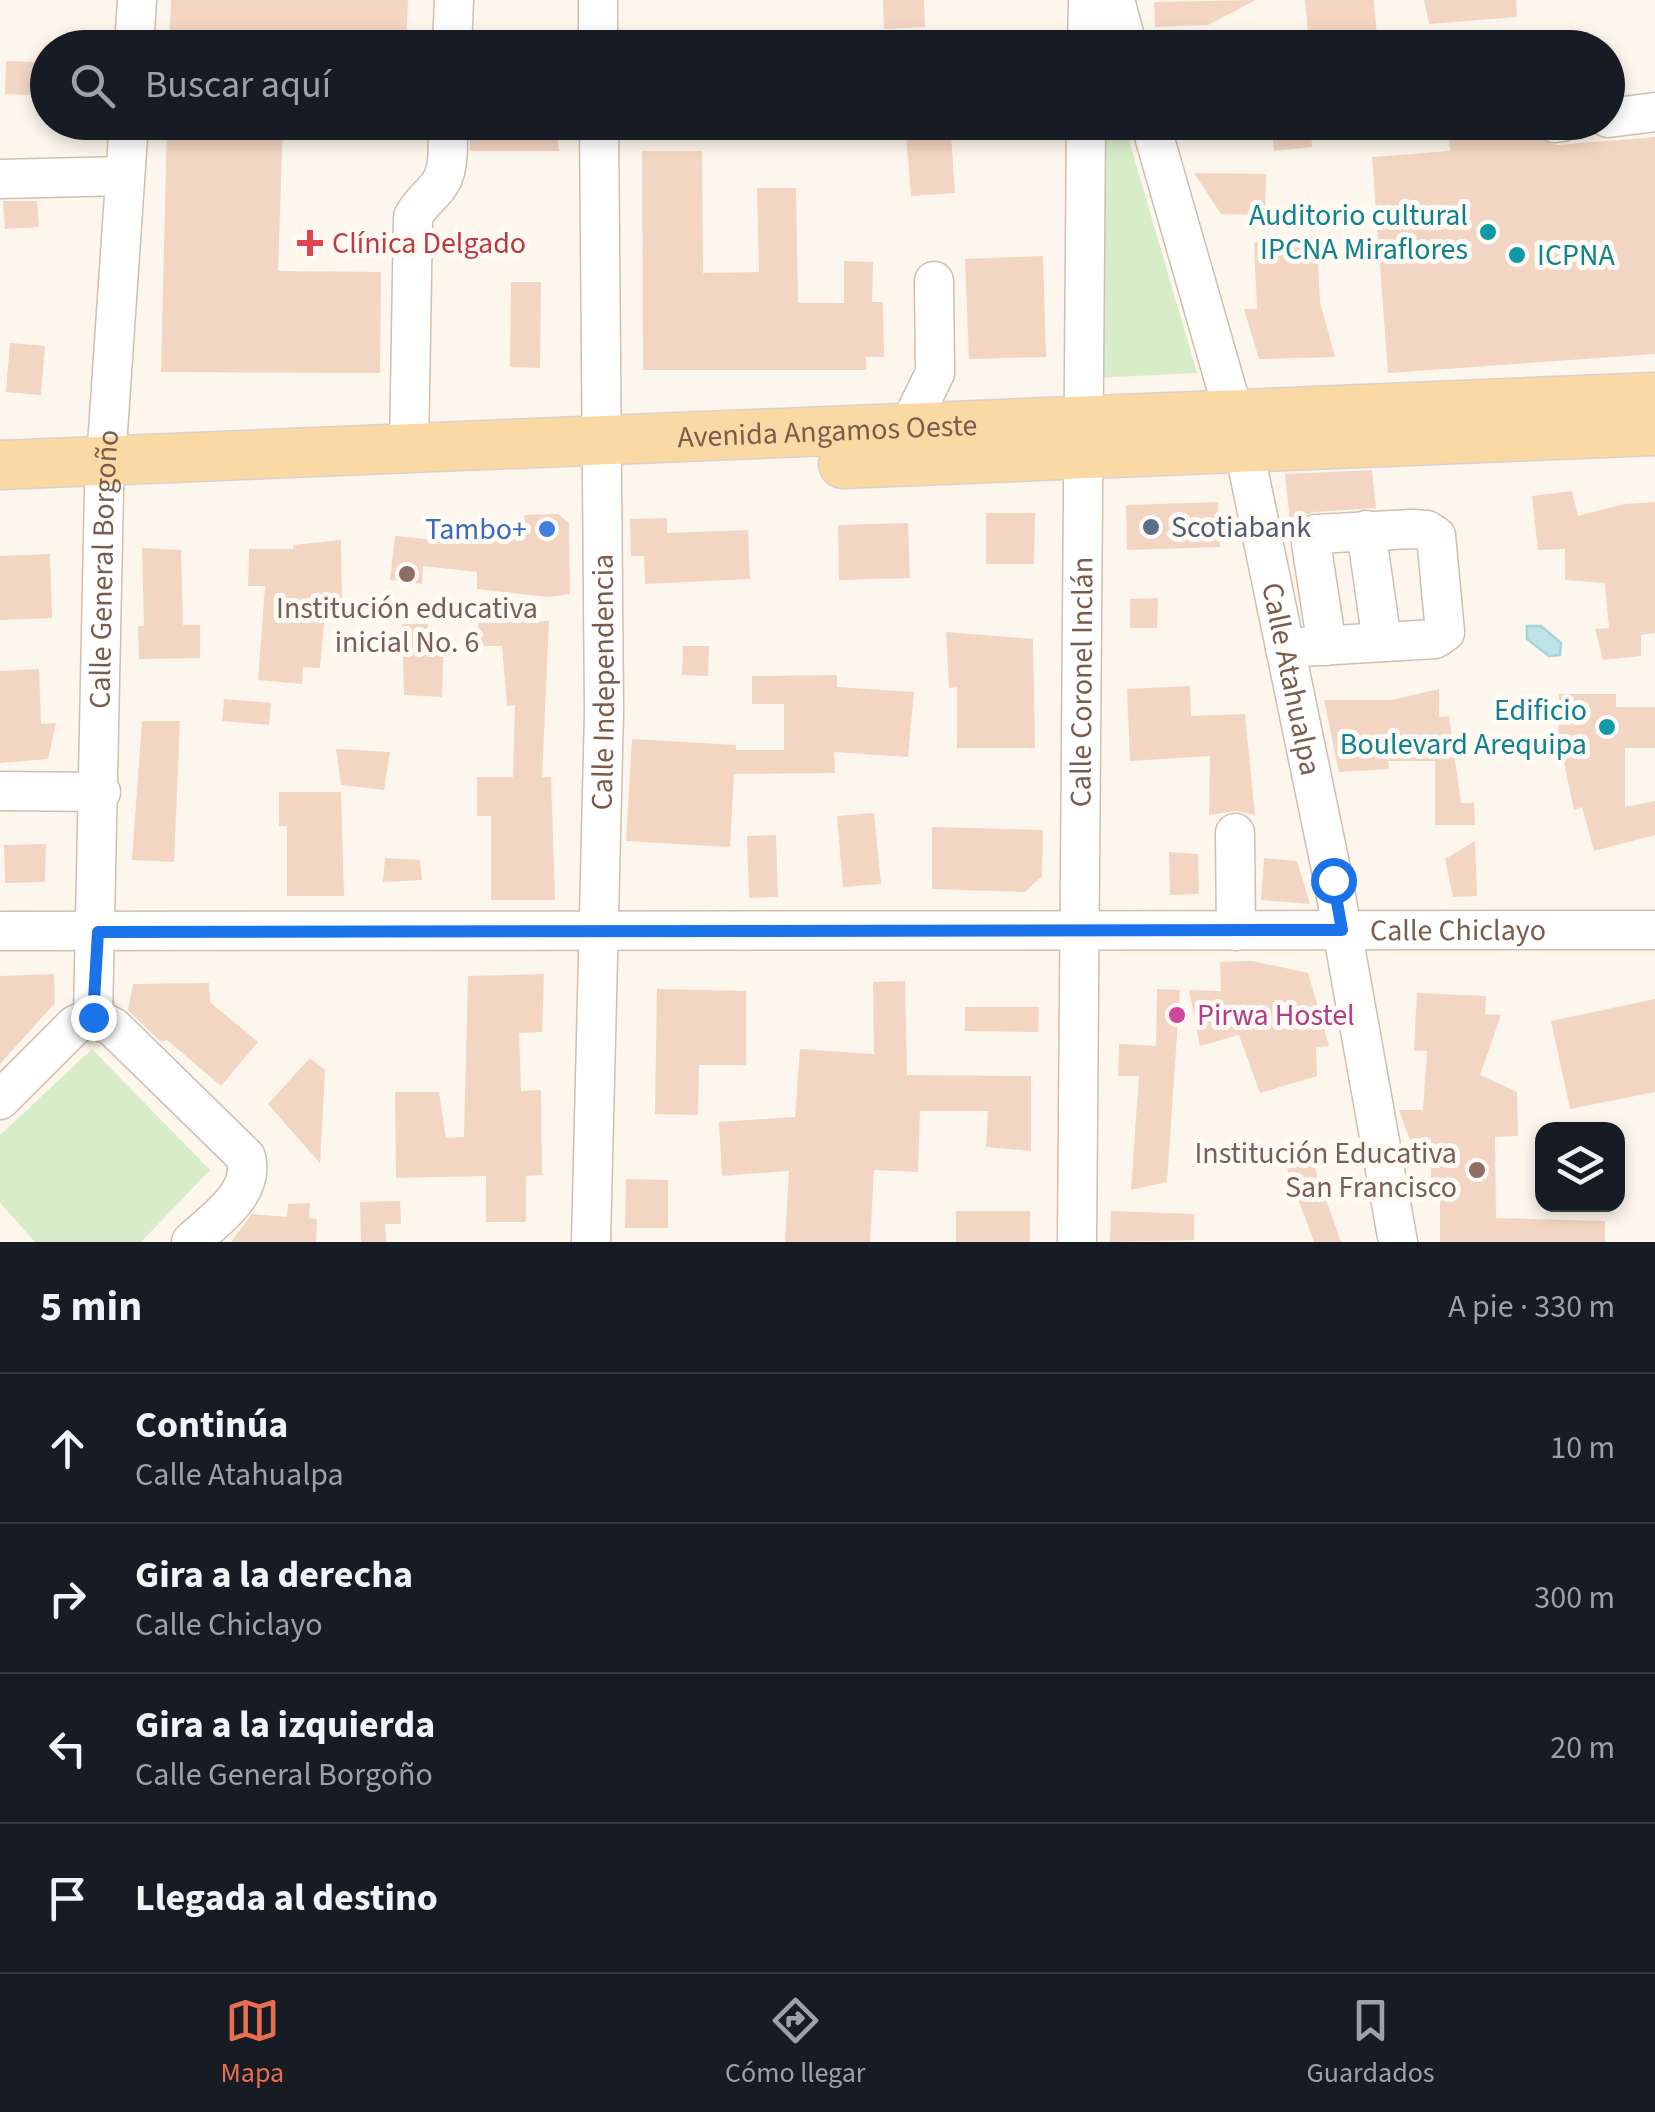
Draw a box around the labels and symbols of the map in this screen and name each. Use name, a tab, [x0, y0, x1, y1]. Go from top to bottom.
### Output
place label: Auditorio cultural IPCNA Miraflores	[1249, 194, 1468, 271]
marker: Auditorio cultural IPCNA Miraflores	[1477, 221, 1499, 243]
place label: Clínica Delgado	[332, 222, 526, 265]
marker: Clínica Delgado	[297, 230, 323, 256]
place label: ICPNA	[1537, 234, 1615, 277]
marker: ICPNA	[1506, 244, 1528, 266]
street label: Avenida Angamos Oeste	[677, 403, 978, 459]
street label: Calle General Borgoño	[78, 428, 130, 709]
place label: Scotiabank	[1171, 506, 1311, 549]
place label: Tambo+	[425, 508, 527, 551]
marker: Scotiabank	[1140, 516, 1162, 538]
marker: Tambo+	[536, 518, 558, 540]
street label: Calle Independencia	[580, 554, 626, 811]
street label: Calle Coronel Inclán	[1059, 557, 1104, 807]
marker: Institución educativa inicial No. 6	[396, 563, 418, 585]
street label: Calle Atahualpa	[1251, 579, 1332, 779]
place label: Institución educativa inicial No. 6	[276, 587, 538, 664]
place label: Edificio Boulevard Arequipa	[1340, 689, 1587, 766]
marker: Edificio Boulevard Arequipa	[1596, 716, 1618, 738]
route start	[1311, 858, 1357, 904]
street label: Calle Chiclayo	[1370, 909, 1546, 952]
place label: Pirwa Hostel	[1197, 994, 1355, 1037]
route end	[71, 995, 117, 1041]
marker: Pirwa Hostel	[1166, 1004, 1188, 1026]
place label: Institución Educativa San Francisco	[1194, 1132, 1457, 1209]
marker: Institución Educativa San Francisco	[1466, 1159, 1488, 1181]

